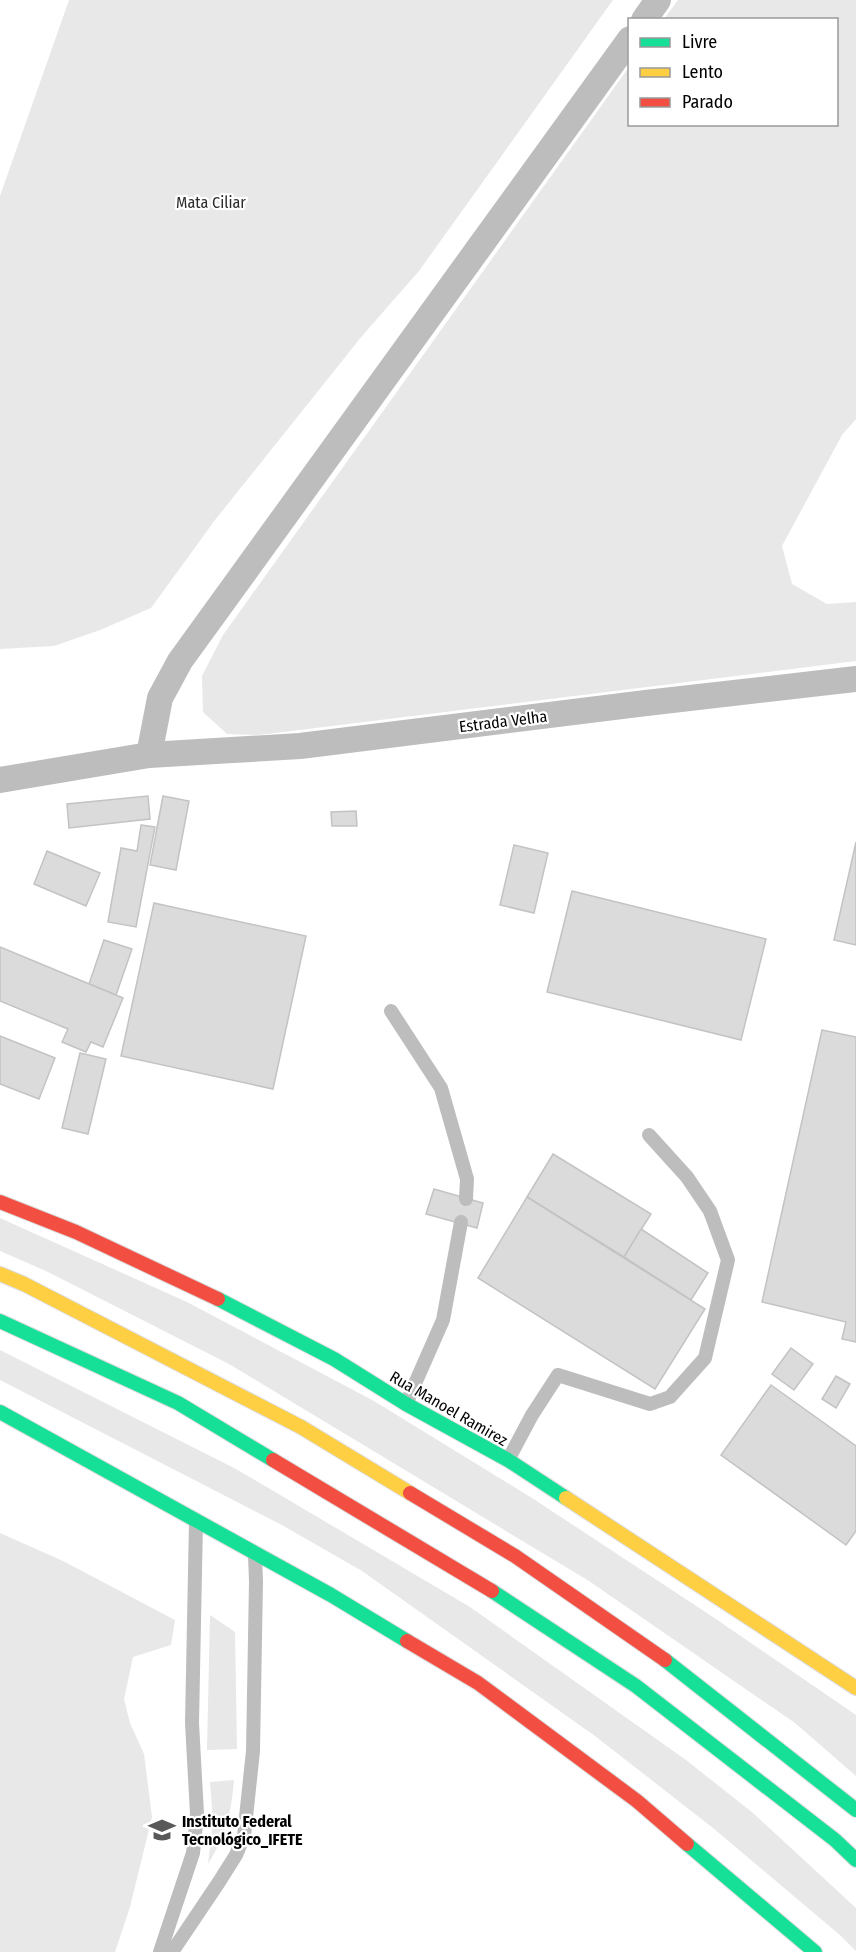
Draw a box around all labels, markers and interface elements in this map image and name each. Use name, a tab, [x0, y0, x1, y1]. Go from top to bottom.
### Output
legend	[628, 18, 838, 126]
text: Livre	[682, 31, 717, 53]
text: Lento	[682, 61, 723, 83]
text: Parado	[682, 91, 733, 113]
park label: Mata Ciliar	[176, 193, 246, 212]
street label: Estrada Velha	[458, 707, 548, 736]
street label: Rua Manoel Ramirez	[387, 1367, 511, 1450]
place label: Instituto Federal Tecnológico_IFETE	[182, 1812, 303, 1849]
school or university icon: Instituto Federal Tecnológico_IFETE	[147, 1815, 177, 1845]

